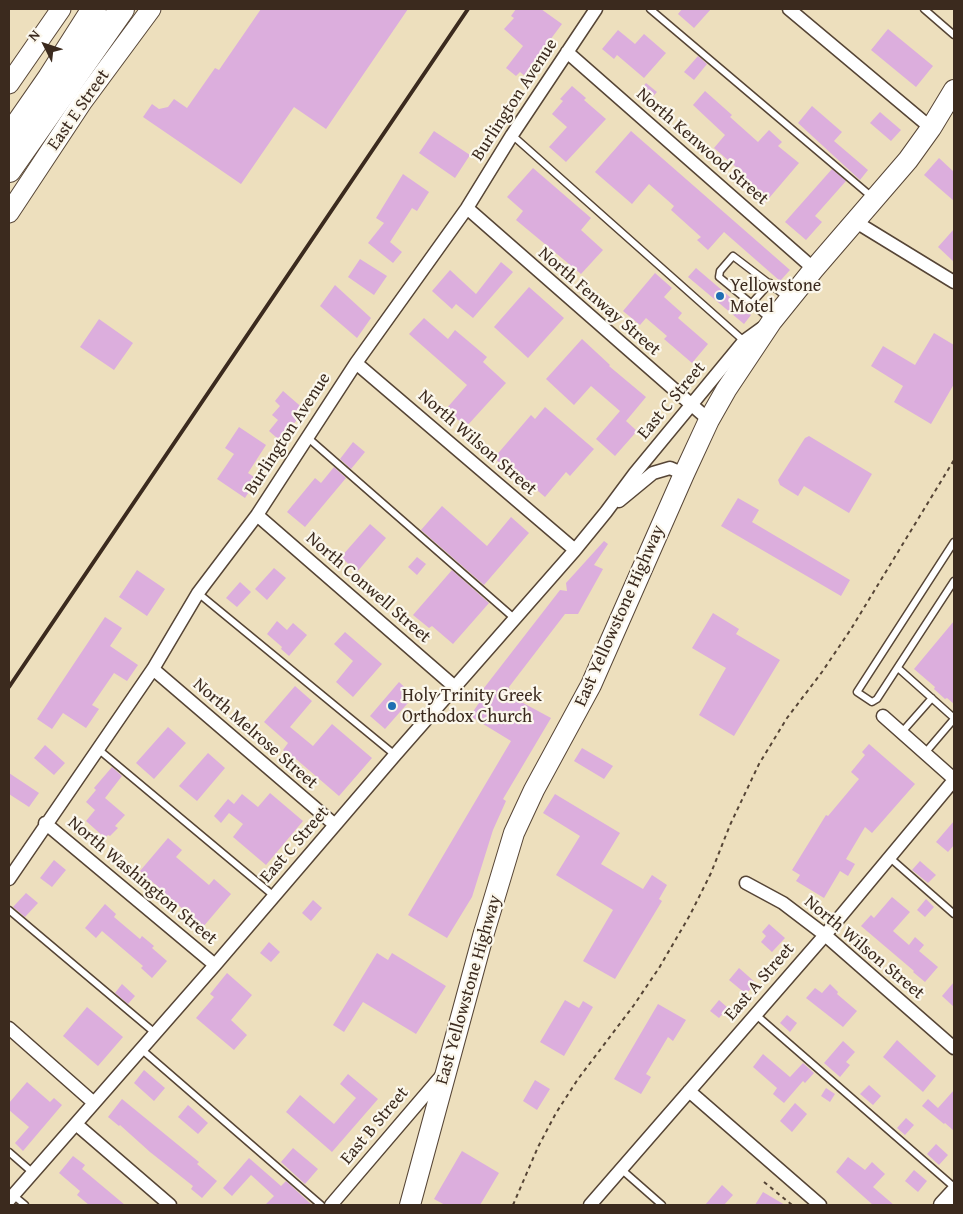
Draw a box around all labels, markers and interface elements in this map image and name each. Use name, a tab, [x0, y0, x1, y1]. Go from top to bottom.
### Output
north arrow	[20, 20, 70, 70]
text: N	[23, 25, 44, 45]
street label: Burlington Avenue	[467, 35, 563, 165]
street label: East E Street	[43, 65, 115, 155]
street label: North Kenwood Street	[632, 84, 772, 210]
street label: North Fenway Street	[533, 243, 665, 361]
place label: Yellowstone Motel	[730, 275, 821, 318]
marker: Yellowstone Motel	[714, 290, 726, 302]
street label: East C Street	[633, 358, 711, 444]
street label: Burlington Avenue	[240, 369, 336, 499]
street label: North Wilson Street	[413, 386, 541, 500]
street label: East Yellowstone Highway	[570, 522, 670, 710]
street label: North Conwell Street	[301, 528, 435, 648]
street label: North Melrose Street	[188, 674, 322, 794]
place label: Holy Trinity Greek Orthodox Church	[402, 685, 542, 728]
marker: Holy Trinity Greek Orthodox Church	[386, 700, 398, 712]
street label: East C Street	[256, 802, 334, 888]
street label: North Washington Street	[63, 812, 221, 950]
street label: North Wilson Street	[800, 891, 928, 1005]
street label: East Yellowstone Highway	[432, 893, 506, 1087]
street label: East A Street	[721, 939, 799, 1025]
street label: East B Street	[336, 1083, 414, 1169]

